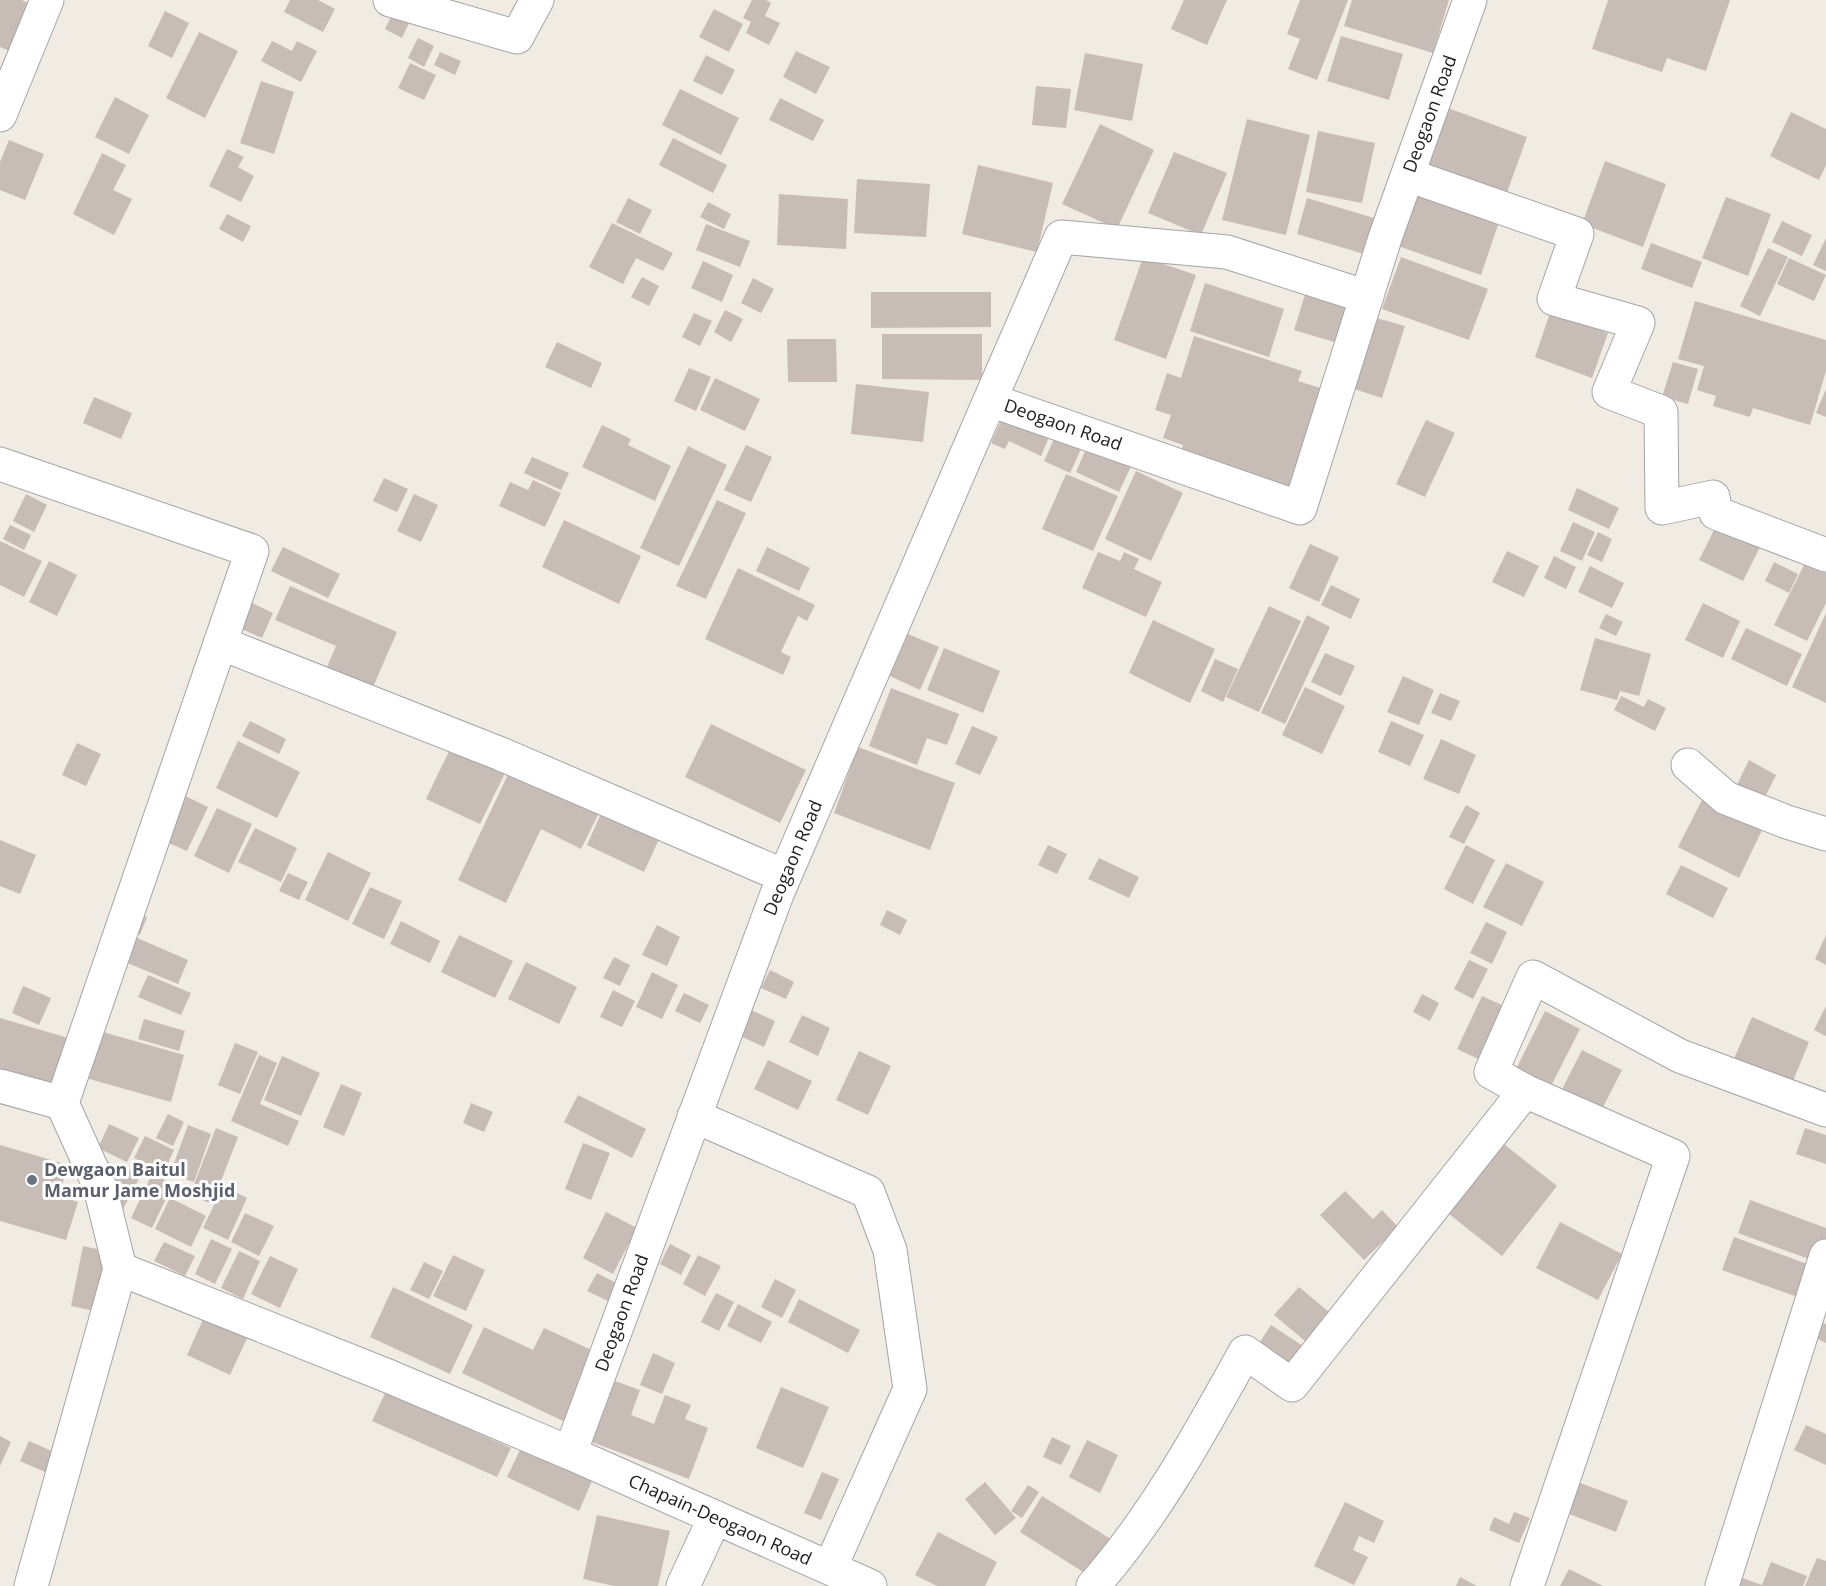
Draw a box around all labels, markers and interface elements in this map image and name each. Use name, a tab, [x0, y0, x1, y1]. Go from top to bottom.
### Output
street label: Deogaon Road	[1397, 52, 1461, 176]
street label: Deogaon Road	[1001, 393, 1126, 455]
street label: Deogaon Road	[757, 796, 827, 919]
place label: Dewgaon Baitul Mamur Jame Moshjid	[44, 1157, 235, 1202]
marker: Dewgaon Baitul Mamur Jame Moshjid	[25, 1173, 39, 1187]
street label: Deogaon Road	[589, 1251, 653, 1375]
street label: Chapain-Deogaon Road	[625, 1468, 816, 1570]

